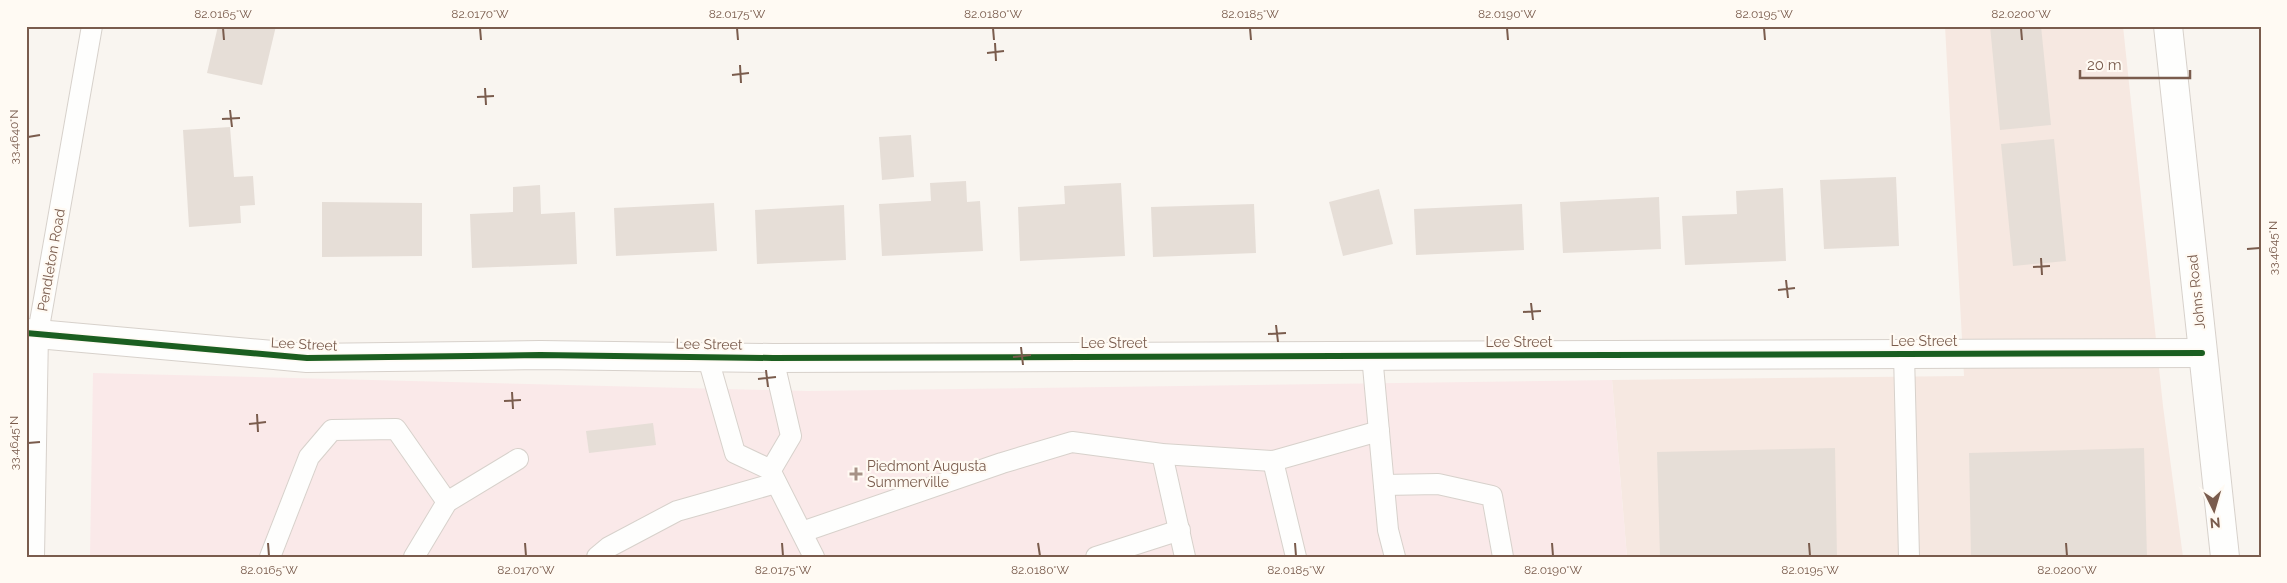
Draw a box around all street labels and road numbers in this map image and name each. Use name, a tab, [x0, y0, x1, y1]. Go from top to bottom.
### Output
street label: Pendleton Road	[34, 207, 68, 313]
street label: Johns Road	[2184, 254, 2208, 330]
street label: Lee Street	[1891, 333, 1958, 349]
street label: Lee Street	[270, 334, 338, 354]
street label: Lee Street	[1486, 334, 1553, 350]
street label: Lee Street	[675, 335, 743, 353]
street label: Lee Street	[1081, 335, 1148, 351]

